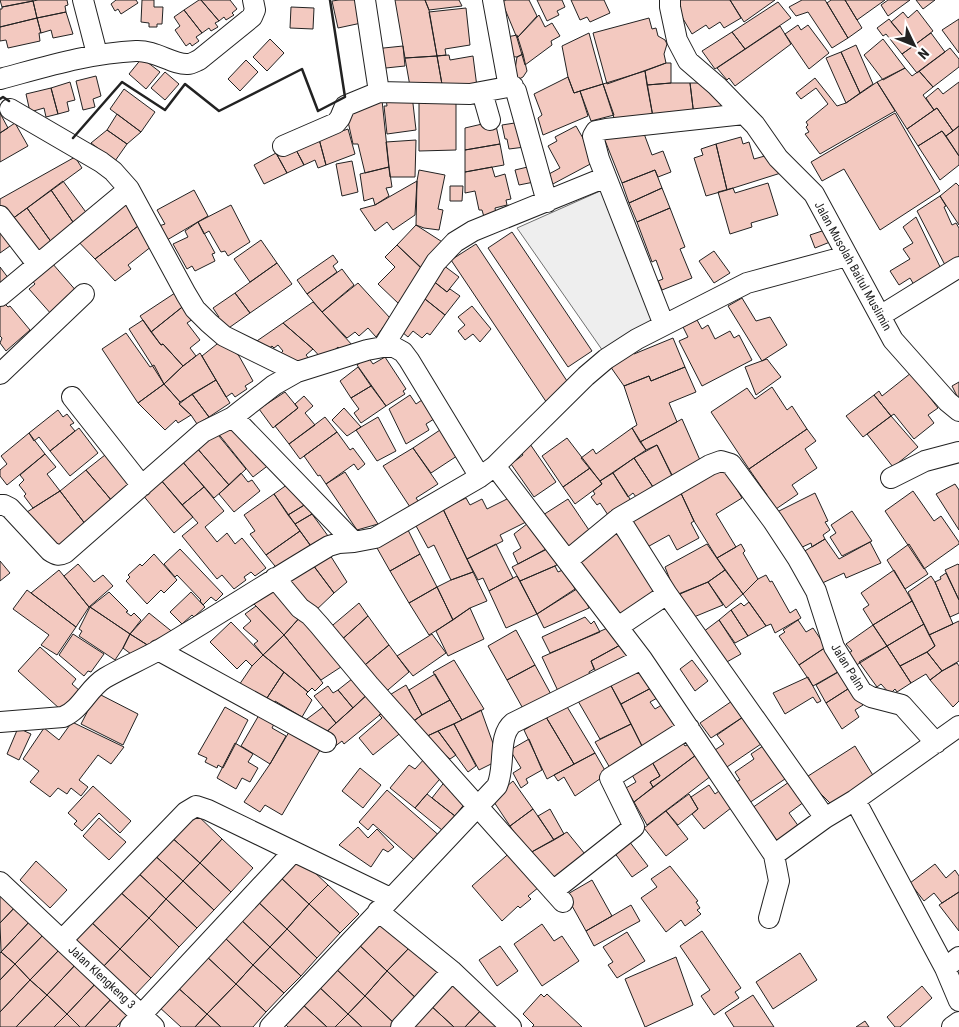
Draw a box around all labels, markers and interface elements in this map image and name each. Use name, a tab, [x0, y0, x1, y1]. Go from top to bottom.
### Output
north arrow	[889, 20, 939, 70]
text: N	[915, 45, 932, 62]
street label: Jalan Musolah Baitul Muslimin	[812, 199, 894, 333]
street label: Jalan Palm	[828, 641, 868, 693]
street label: Jalan Klengkeng 3	[66, 942, 138, 1012]

